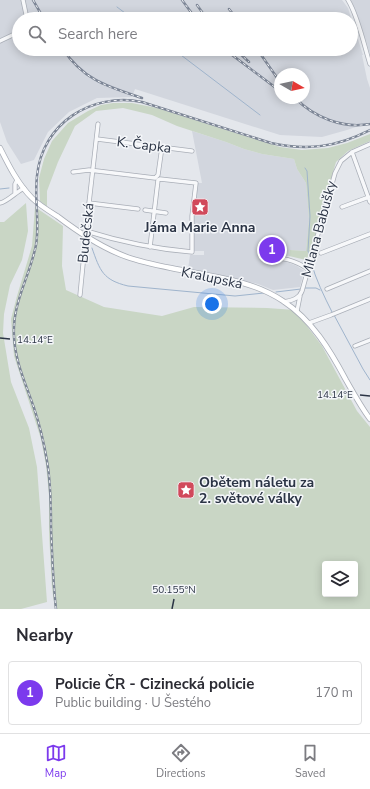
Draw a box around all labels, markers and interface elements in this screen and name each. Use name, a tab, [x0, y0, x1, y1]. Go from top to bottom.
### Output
search box	[12, 12, 358, 56]
icon: search	[26, 23, 48, 45]
text: Search here	[58, 24, 138, 44]
north arrow	[274, 68, 310, 104]
street label: K. Čapka	[116, 132, 172, 158]
street label: Milana Babušky	[297, 178, 341, 279]
place icon: Jáma Marie Anna	[190, 197, 210, 217]
street label: Budečská	[73, 202, 99, 264]
place label: Jáma Marie Anna	[143, 218, 256, 237]
pin: 1	[259, 235, 285, 265]
street label: Kralupská	[180, 262, 244, 294]
your location	[202, 294, 222, 314]
text: 14.14°E	[17, 333, 53, 347]
text: 14.14°E	[317, 388, 353, 402]
place label: Obětem náletu za 2. světové války	[199, 473, 314, 508]
place icon: Obětem náletu za 2. světové války	[176, 480, 196, 500]
map controls	[322, 561, 358, 597]
button: layers	[322, 561, 358, 597]
text: 50.155°N	[152, 583, 196, 597]
text: Nearby	[16, 624, 73, 647]
text: Policie ČR - Cizinecká policie	[55, 674, 254, 694]
text: 1	[26, 684, 34, 702]
text: 170 m	[315, 684, 353, 702]
text: Public building · U Šestého	[55, 694, 211, 712]
tab: Map	[45, 742, 67, 781]
tab: Directions	[156, 742, 206, 781]
tab: Saved	[295, 742, 325, 781]

